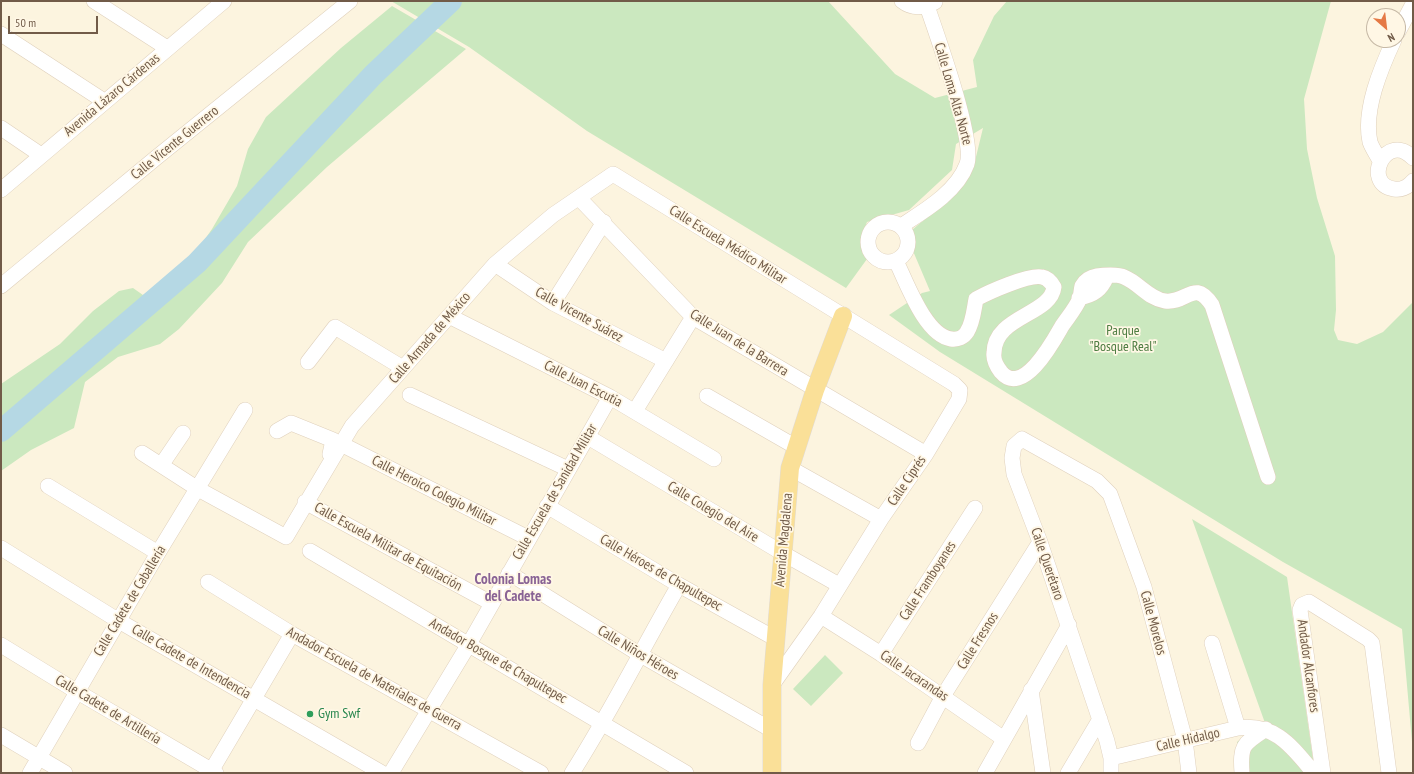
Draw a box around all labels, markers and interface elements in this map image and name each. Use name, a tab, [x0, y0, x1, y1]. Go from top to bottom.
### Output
scale bar	[10, 8, 100, 34]
north arrow	[1366, 8, 1406, 48]
text: 50 m	[15, 15, 36, 30]
text: N	[1385, 30, 1397, 45]
street label: Calle Loma Alta Norte	[930, 41, 976, 147]
street label: Avenida Lázaro Cárdenas	[61, 50, 163, 140]
street label: Calle Vicente Guerrero	[128, 103, 222, 183]
street label: Calle Escuela Médico Militar	[666, 202, 790, 288]
street label: Calle Vicente Suárez	[532, 284, 626, 346]
street label: Calle Armada de México	[386, 289, 474, 387]
street label: Calle Juan de la Barrera	[687, 306, 791, 380]
park label: Parque "Bosque Real"	[1089, 323, 1157, 356]
street label: Calle Juan Escutia	[541, 357, 625, 411]
street label: Calle Escuela de Sanidad Militar	[509, 421, 601, 563]
street label: Calle Heroico Colegio Militar	[369, 452, 499, 530]
street label: Calle Ciprés	[884, 453, 930, 509]
street label: Calle Colegio del Aire	[664, 478, 762, 546]
street label: Avenida Magdalena	[772, 492, 796, 588]
street label: Calle Escuela Militar de Equitación	[311, 499, 465, 595]
street label: Calle Querétaro	[1027, 526, 1067, 602]
street label: Calle Héroes de Chapultepec	[597, 531, 725, 615]
street label: Calle Framboyanes	[896, 538, 960, 624]
street label: Calle Cadete de Caballería	[90, 543, 170, 659]
district label: Colonia Lomas del Cadete	[475, 571, 551, 606]
street label: Calle Morelos	[1136, 589, 1170, 657]
street label: Calle Fresnos	[954, 609, 1002, 673]
street label: Andador Bosque de Chapultepec	[426, 615, 570, 707]
street label: Andador Alcanfores	[1293, 618, 1323, 714]
street label: Calle Cadete de Intendencia	[128, 621, 254, 703]
street label: Calle Niños Héroes	[595, 622, 681, 684]
street label: Andador Escuela de Materiales de Guerra	[283, 624, 465, 734]
street label: Calle Jacarandas	[877, 647, 951, 705]
street label: Calle Cadete de Artillería	[52, 672, 164, 748]
place label: Gym Swf	[318, 706, 360, 722]
marker: Gym Swf	[305, 709, 315, 719]
street label: Calle Hidalgo	[1155, 725, 1221, 755]

